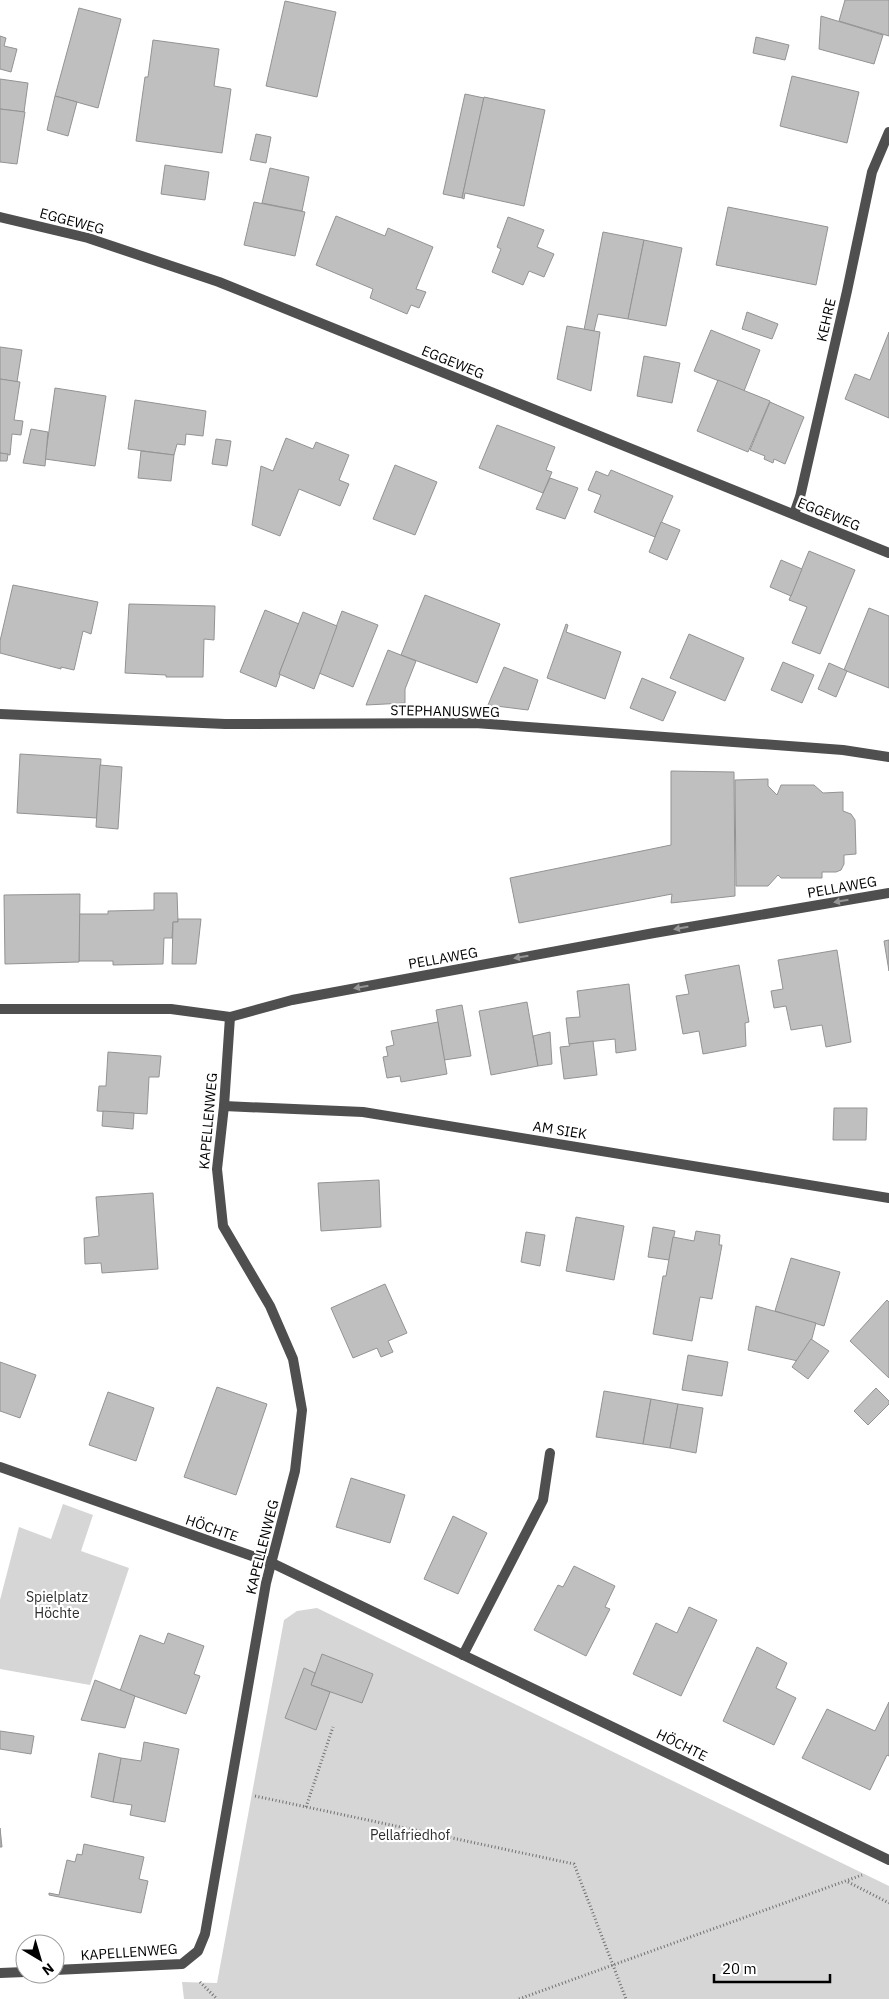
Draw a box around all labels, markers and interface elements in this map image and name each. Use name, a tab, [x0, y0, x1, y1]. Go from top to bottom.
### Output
street label: EGGEWEG	[38, 204, 106, 238]
street label: KEHRE	[812, 297, 840, 343]
street label: EGGEWEG	[419, 341, 487, 383]
street label: EGGEWEG	[795, 493, 863, 535]
street label: STEPHANUSWEG	[390, 701, 500, 721]
street label: PELLAWEG	[806, 872, 878, 902]
one-way arrow	[833, 897, 849, 905]
one-way arrow	[672, 925, 688, 933]
street label: PELLAWEG	[407, 943, 479, 973]
one-way arrow	[513, 954, 529, 962]
one-way arrow	[353, 983, 369, 991]
street label: KAPELLENWEG	[195, 1072, 221, 1170]
street label: AM SIEK	[532, 1117, 588, 1143]
street label: KAPELLENWEG	[242, 1498, 282, 1596]
street label: HÖCHTE	[183, 1511, 241, 1545]
park label: Spielplatz Höchte	[26, 1588, 89, 1622]
street label: HÖCHTE	[654, 1725, 710, 1765]
park label: Pellafriedhof	[370, 1826, 451, 1844]
north arrow	[15, 1934, 65, 1984]
street label: KAPELLENWEG	[80, 1940, 178, 1964]
scale bar	[714, 1952, 830, 1984]
text: N	[38, 1959, 58, 1979]
text: 20 m	[722, 1959, 757, 1978]

